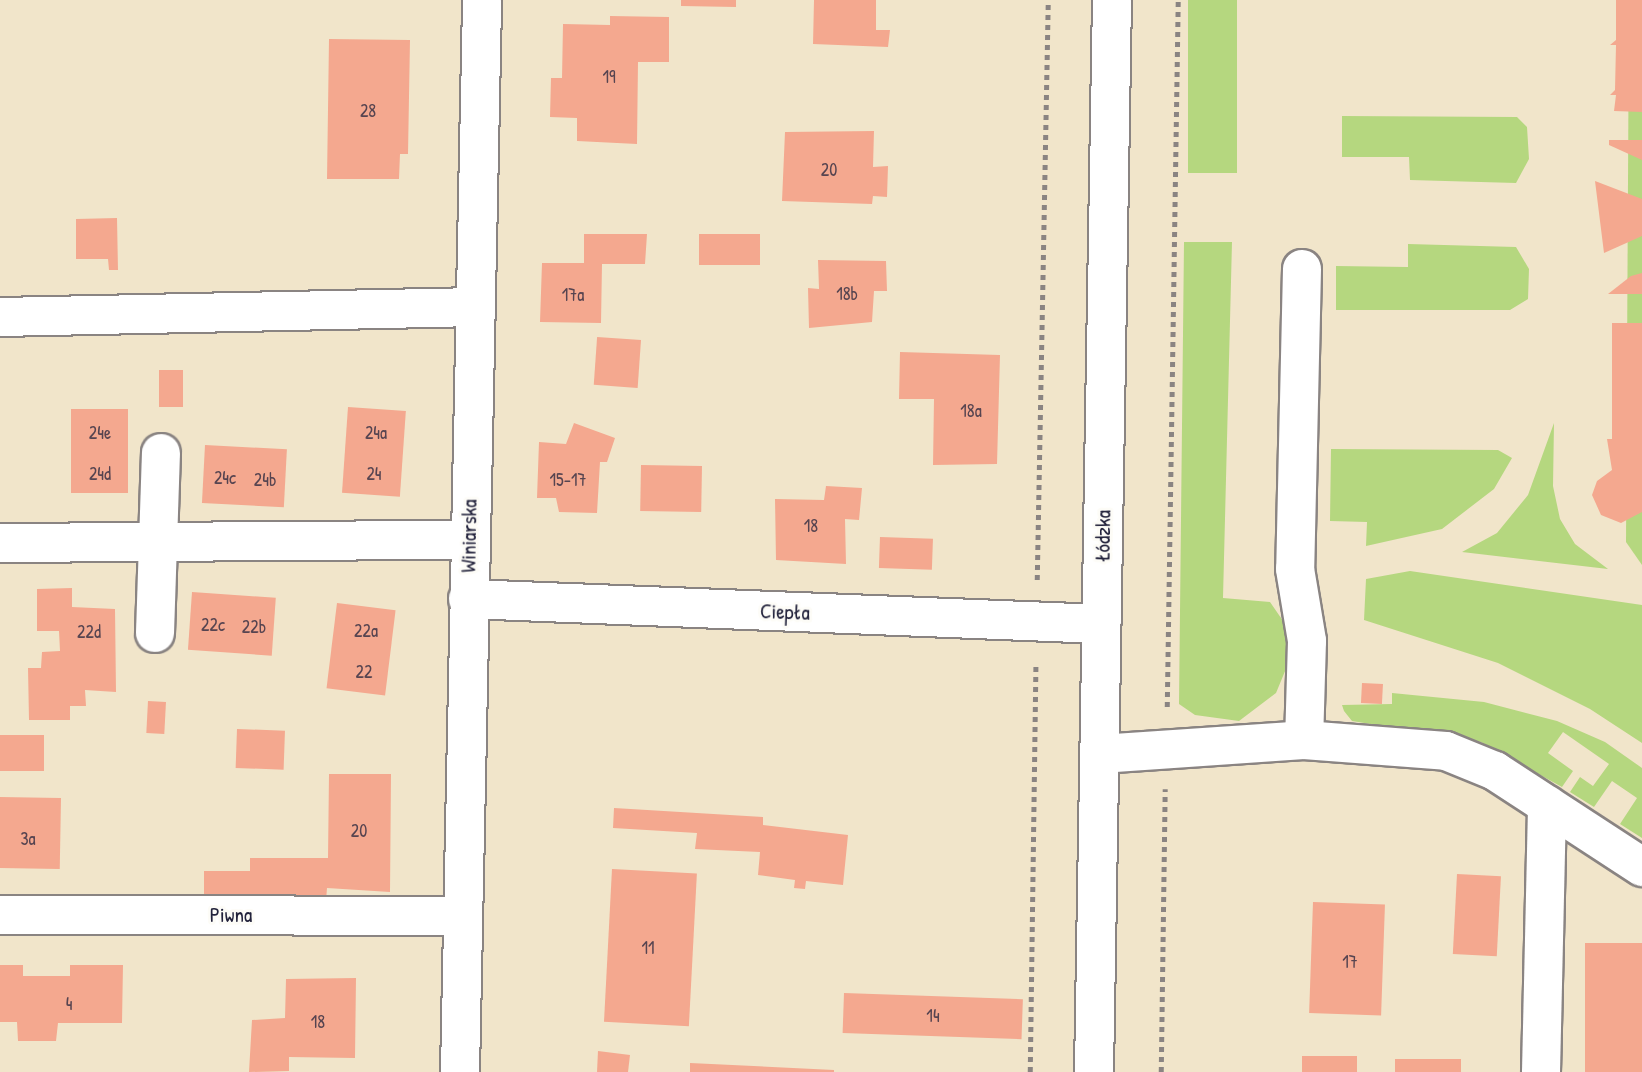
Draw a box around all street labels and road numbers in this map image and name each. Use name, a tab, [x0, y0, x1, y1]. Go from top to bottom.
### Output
street label: Winiarska	[456, 499, 482, 573]
street label: Łódzka	[1090, 510, 1116, 562]
street label: Ciepła	[760, 599, 810, 625]
street label: Piwna	[210, 902, 252, 928]

